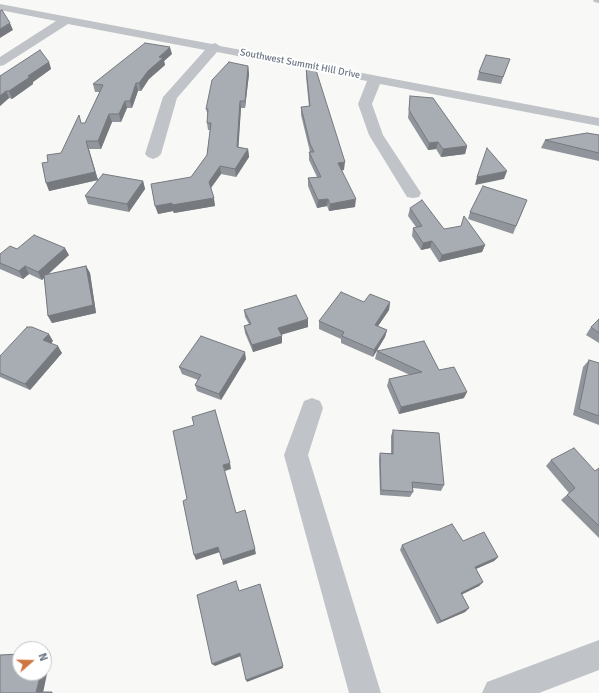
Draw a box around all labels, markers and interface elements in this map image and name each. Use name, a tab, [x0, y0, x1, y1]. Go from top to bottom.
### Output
street label: Southwest Summit Hill Drive	[239, 46, 361, 82]
north arrow	[12, 641, 52, 681]
text: N	[35, 651, 50, 663]

